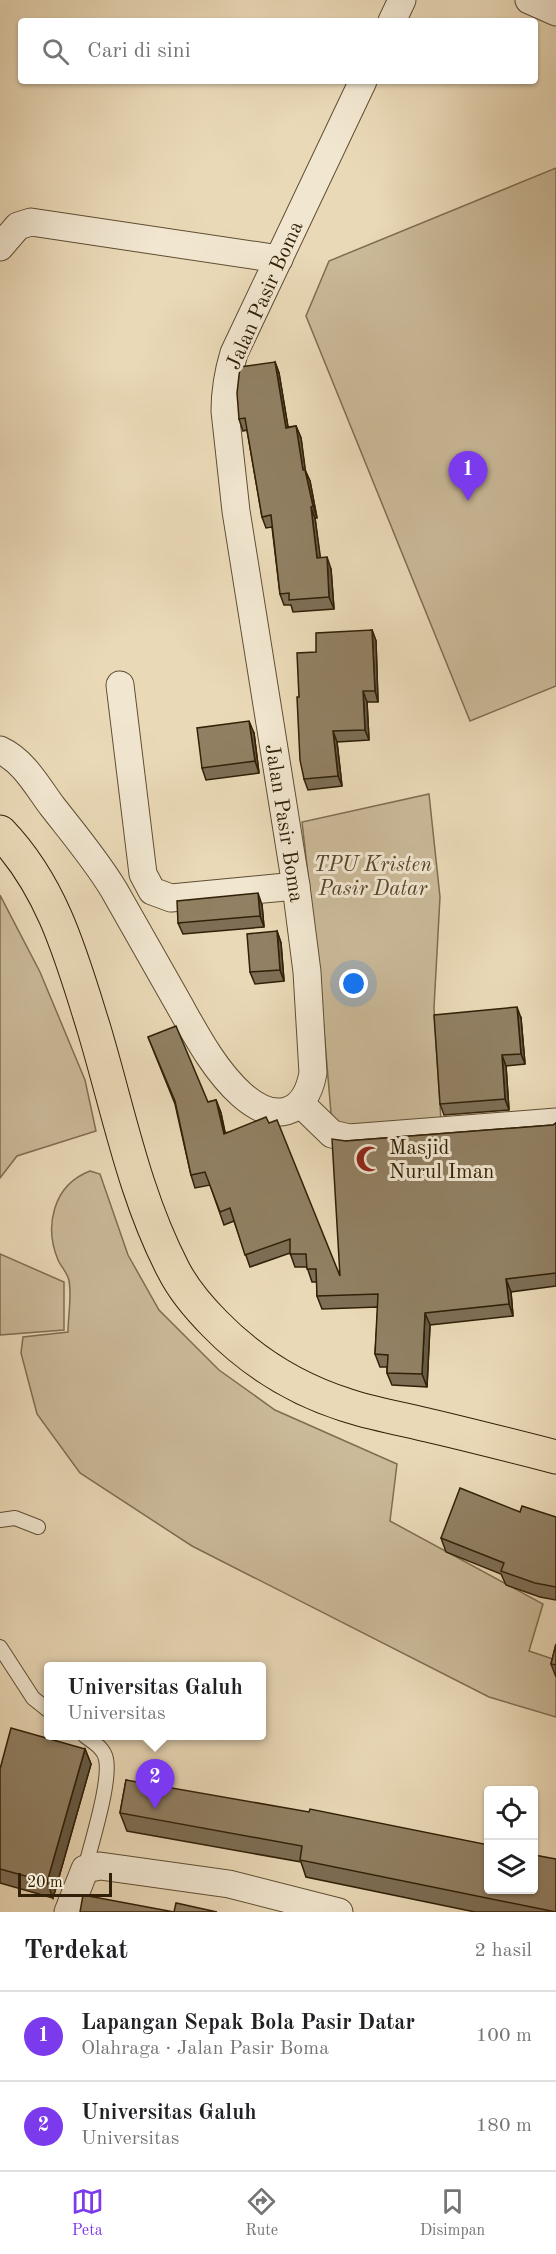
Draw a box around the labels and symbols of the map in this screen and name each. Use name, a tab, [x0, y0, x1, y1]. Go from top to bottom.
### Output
street label: Jalan Pasir Boma	[223, 218, 307, 373]
pin: 1	[448, 452, 488, 501]
street label: Jalan Pasir Boma	[261, 743, 306, 904]
park label: TPU Kristen Pasir Datar	[314, 855, 432, 900]
your location	[339, 969, 368, 998]
place label: Masjid Nurul Iman	[389, 1138, 494, 1183]
mosque icon: Masjid Nurul Iman	[354, 1144, 384, 1174]
pin: 2	[136, 1760, 174, 1809]
scale bar	[18, 1870, 112, 1898]

